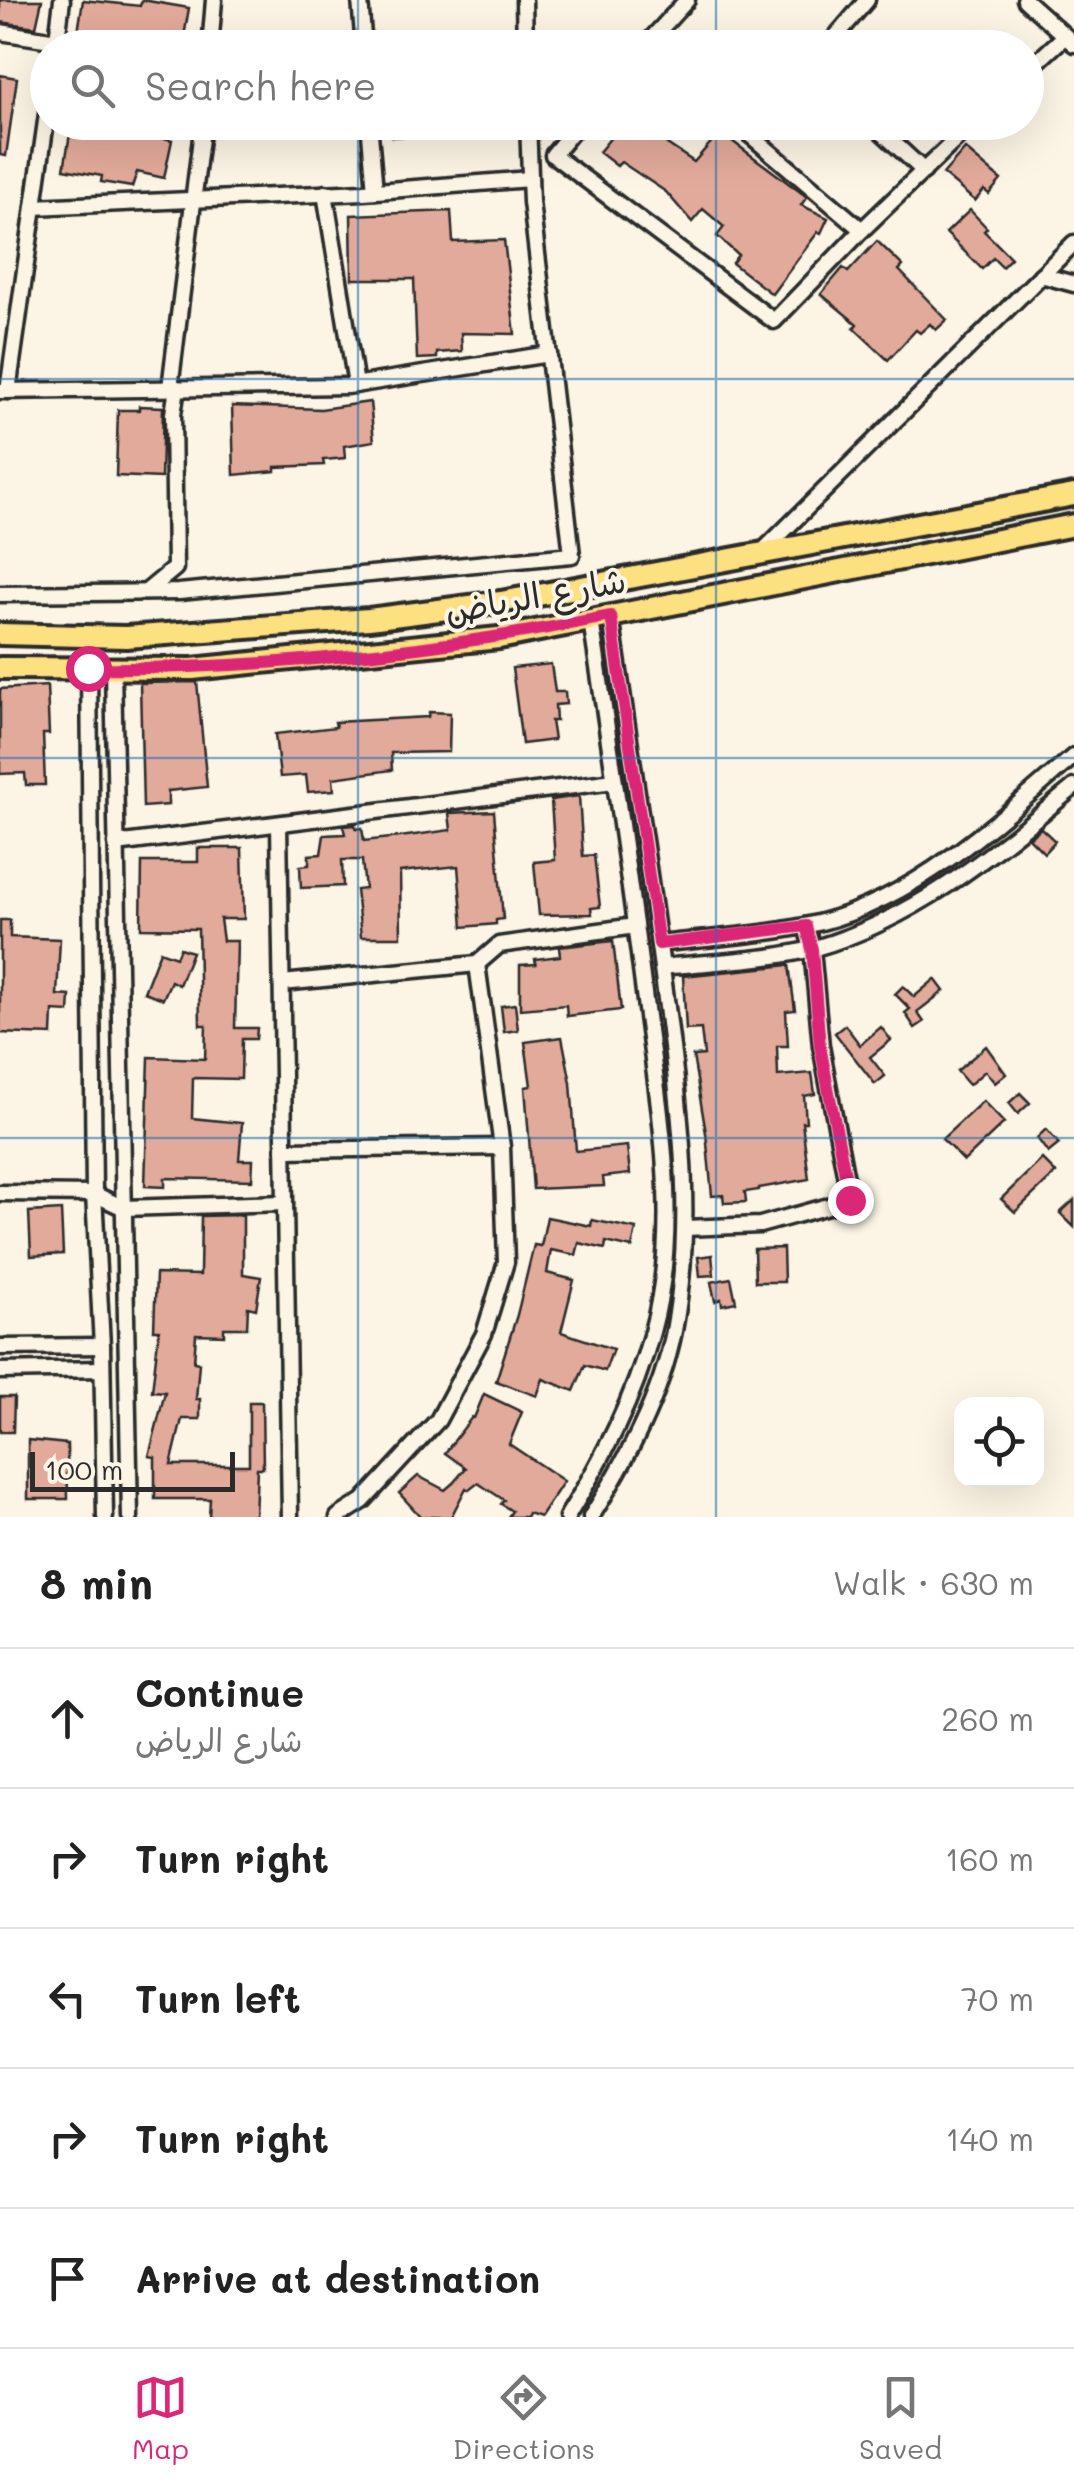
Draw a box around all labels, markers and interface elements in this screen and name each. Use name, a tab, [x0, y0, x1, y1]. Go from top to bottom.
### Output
search box	[30, 30, 1044, 140]
icon: search	[65, 58, 120, 113]
text: Search here	[145, 60, 376, 110]
street label: شارع الرياض	[441, 555, 630, 637]
route start	[66, 646, 112, 692]
route end	[828, 1178, 874, 1224]
map controls	[954, 1397, 1044, 1487]
button: locate	[954, 1397, 1044, 1487]
scale bar	[30, 1447, 235, 1492]
text: 100 m	[45, 1451, 123, 1487]
text: 8 min	[40, 1555, 153, 1610]
text: Walk · 630 m	[833, 1561, 1034, 1603]
text: Continue	[135, 1667, 304, 1717]
icon: ahead	[40, 1691, 95, 1746]
text: 260 m	[941, 1697, 1034, 1739]
text: شارع الرياض	[135, 1718, 303, 1760]
icon: right	[40, 1831, 95, 1886]
text: Turn right	[135, 1833, 329, 1883]
text: 160 m	[945, 1837, 1034, 1879]
icon: left	[40, 1971, 95, 2026]
text: Turn left	[135, 1973, 301, 2023]
text: 70 m	[961, 1977, 1034, 2019]
icon: right	[40, 2111, 95, 2166]
text: Turn right	[135, 2113, 329, 2163]
text: 140 m	[945, 2117, 1034, 2159]
icon: arrive	[40, 2251, 95, 2306]
text: Arrive at destination	[135, 2253, 540, 2303]
tab: Map	[132, 2370, 189, 2466]
tab: Directions	[453, 2370, 595, 2466]
tab: Saved	[859, 2370, 942, 2466]

